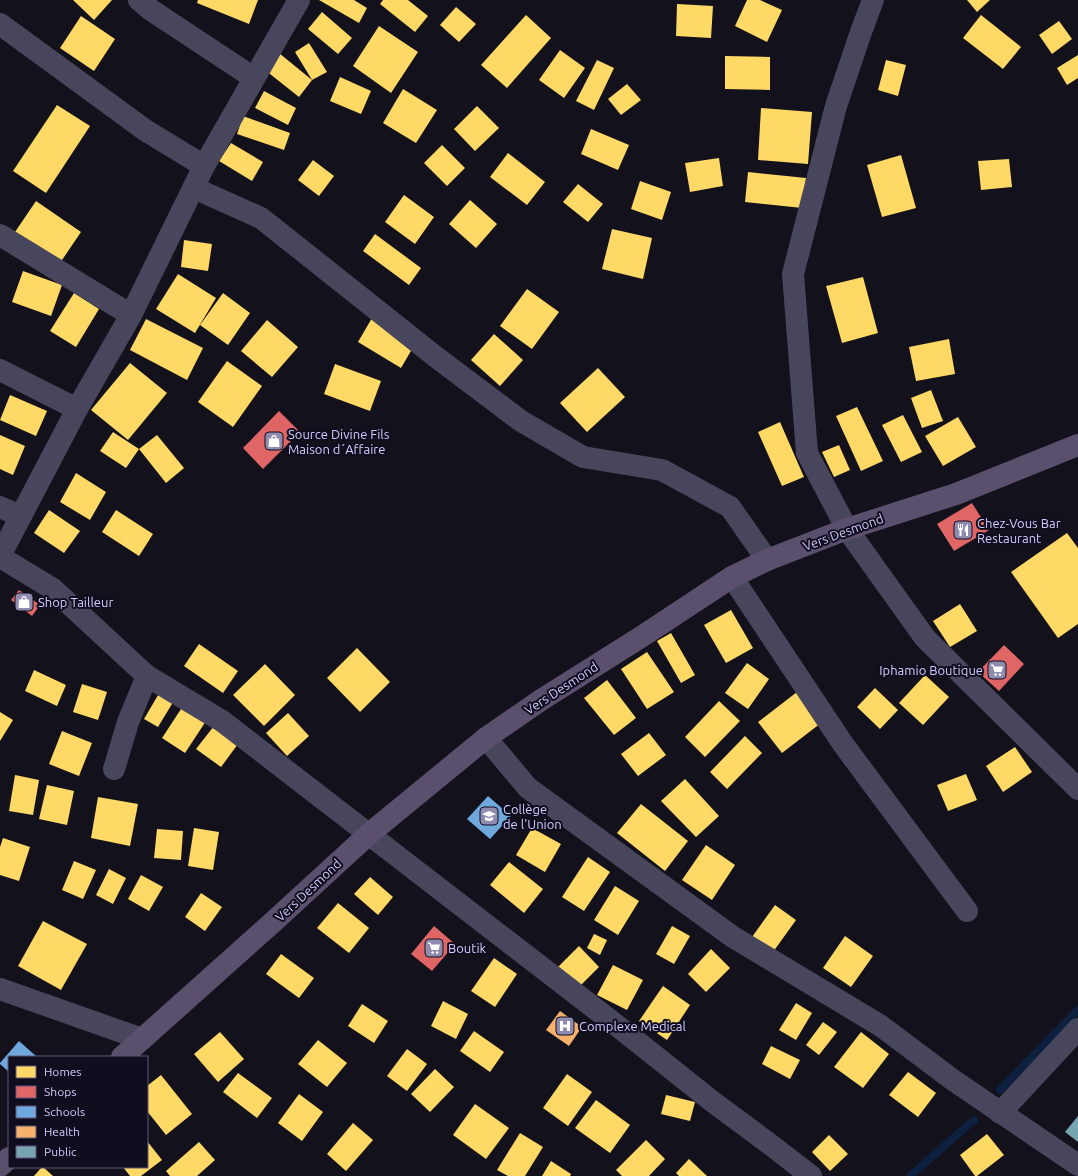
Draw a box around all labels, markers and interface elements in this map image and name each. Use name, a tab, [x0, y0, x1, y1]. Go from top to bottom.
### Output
place label: Source Divine Fils Maison d´Affaire	[288, 427, 390, 456]
shop icon: Source Divine Fils Maison d´Affaire	[263, 430, 285, 452]
street label: Vers Desmond	[801, 511, 885, 553]
place label: Chez-Vous Bar Restaurant	[977, 516, 1061, 545]
restaurant icon: Chez-Vous Bar Restaurant	[952, 519, 974, 541]
shop icon: Shop Tailleur	[13, 591, 35, 613]
place label: Shop Tailleur	[38, 595, 113, 609]
street label: Vers Desmond	[522, 659, 600, 717]
supermarket icon: Iphamio Boutique	[986, 659, 1008, 681]
place label: Iphamio Boutique	[879, 663, 983, 677]
place label: Collège de l'Union	[503, 802, 562, 831]
school or university icon: Collège de l'Union	[478, 805, 500, 827]
street label: Vers Desmond	[272, 856, 344, 924]
supermarket icon: Boutik	[423, 937, 445, 959]
place label: Boutik	[448, 941, 487, 955]
hospital icon: Complexe Medical	[554, 1015, 576, 1037]
place label: Complexe Medical	[579, 1019, 686, 1033]
legend	[8, 1056, 148, 1168]
text: Homes	[44, 1065, 82, 1078]
text: Shops	[44, 1085, 76, 1098]
text: Schools	[44, 1105, 85, 1118]
text: Health	[44, 1125, 80, 1138]
text: Public	[44, 1145, 77, 1158]

